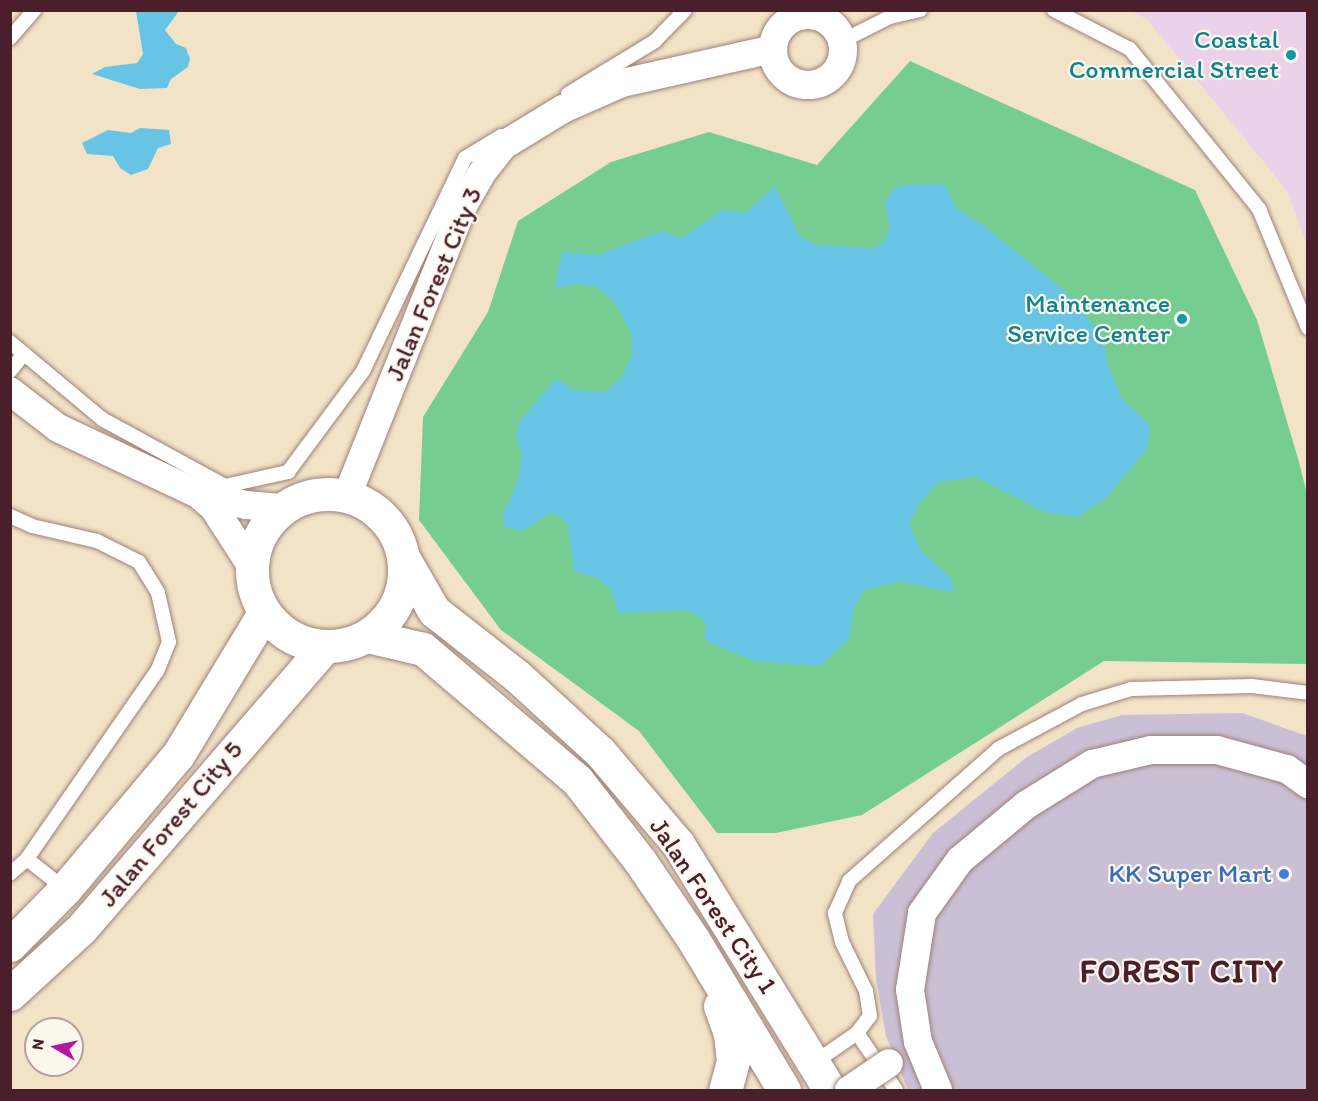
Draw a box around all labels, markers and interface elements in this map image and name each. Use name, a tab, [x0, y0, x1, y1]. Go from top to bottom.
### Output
place label: Coastal Commercial Street	[1069, 24, 1279, 86]
marker: Coastal Commercial Street	[1284, 48, 1298, 62]
street label: Jalan Forest City 3	[379, 183, 489, 385]
place label: Maintenance Service Center	[1007, 288, 1170, 350]
marker: Maintenance Service Center	[1175, 312, 1189, 326]
street label: Jalan Forest City 5	[93, 735, 249, 913]
street label: Jalan Forest City 1	[643, 813, 783, 999]
place label: KK Super Mart	[1108, 858, 1272, 890]
marker: KK Super Mart	[1277, 867, 1291, 881]
district label: FOREST CITY	[1079, 952, 1285, 990]
north arrow	[24, 1017, 84, 1077]
text: N	[27, 1038, 48, 1051]

